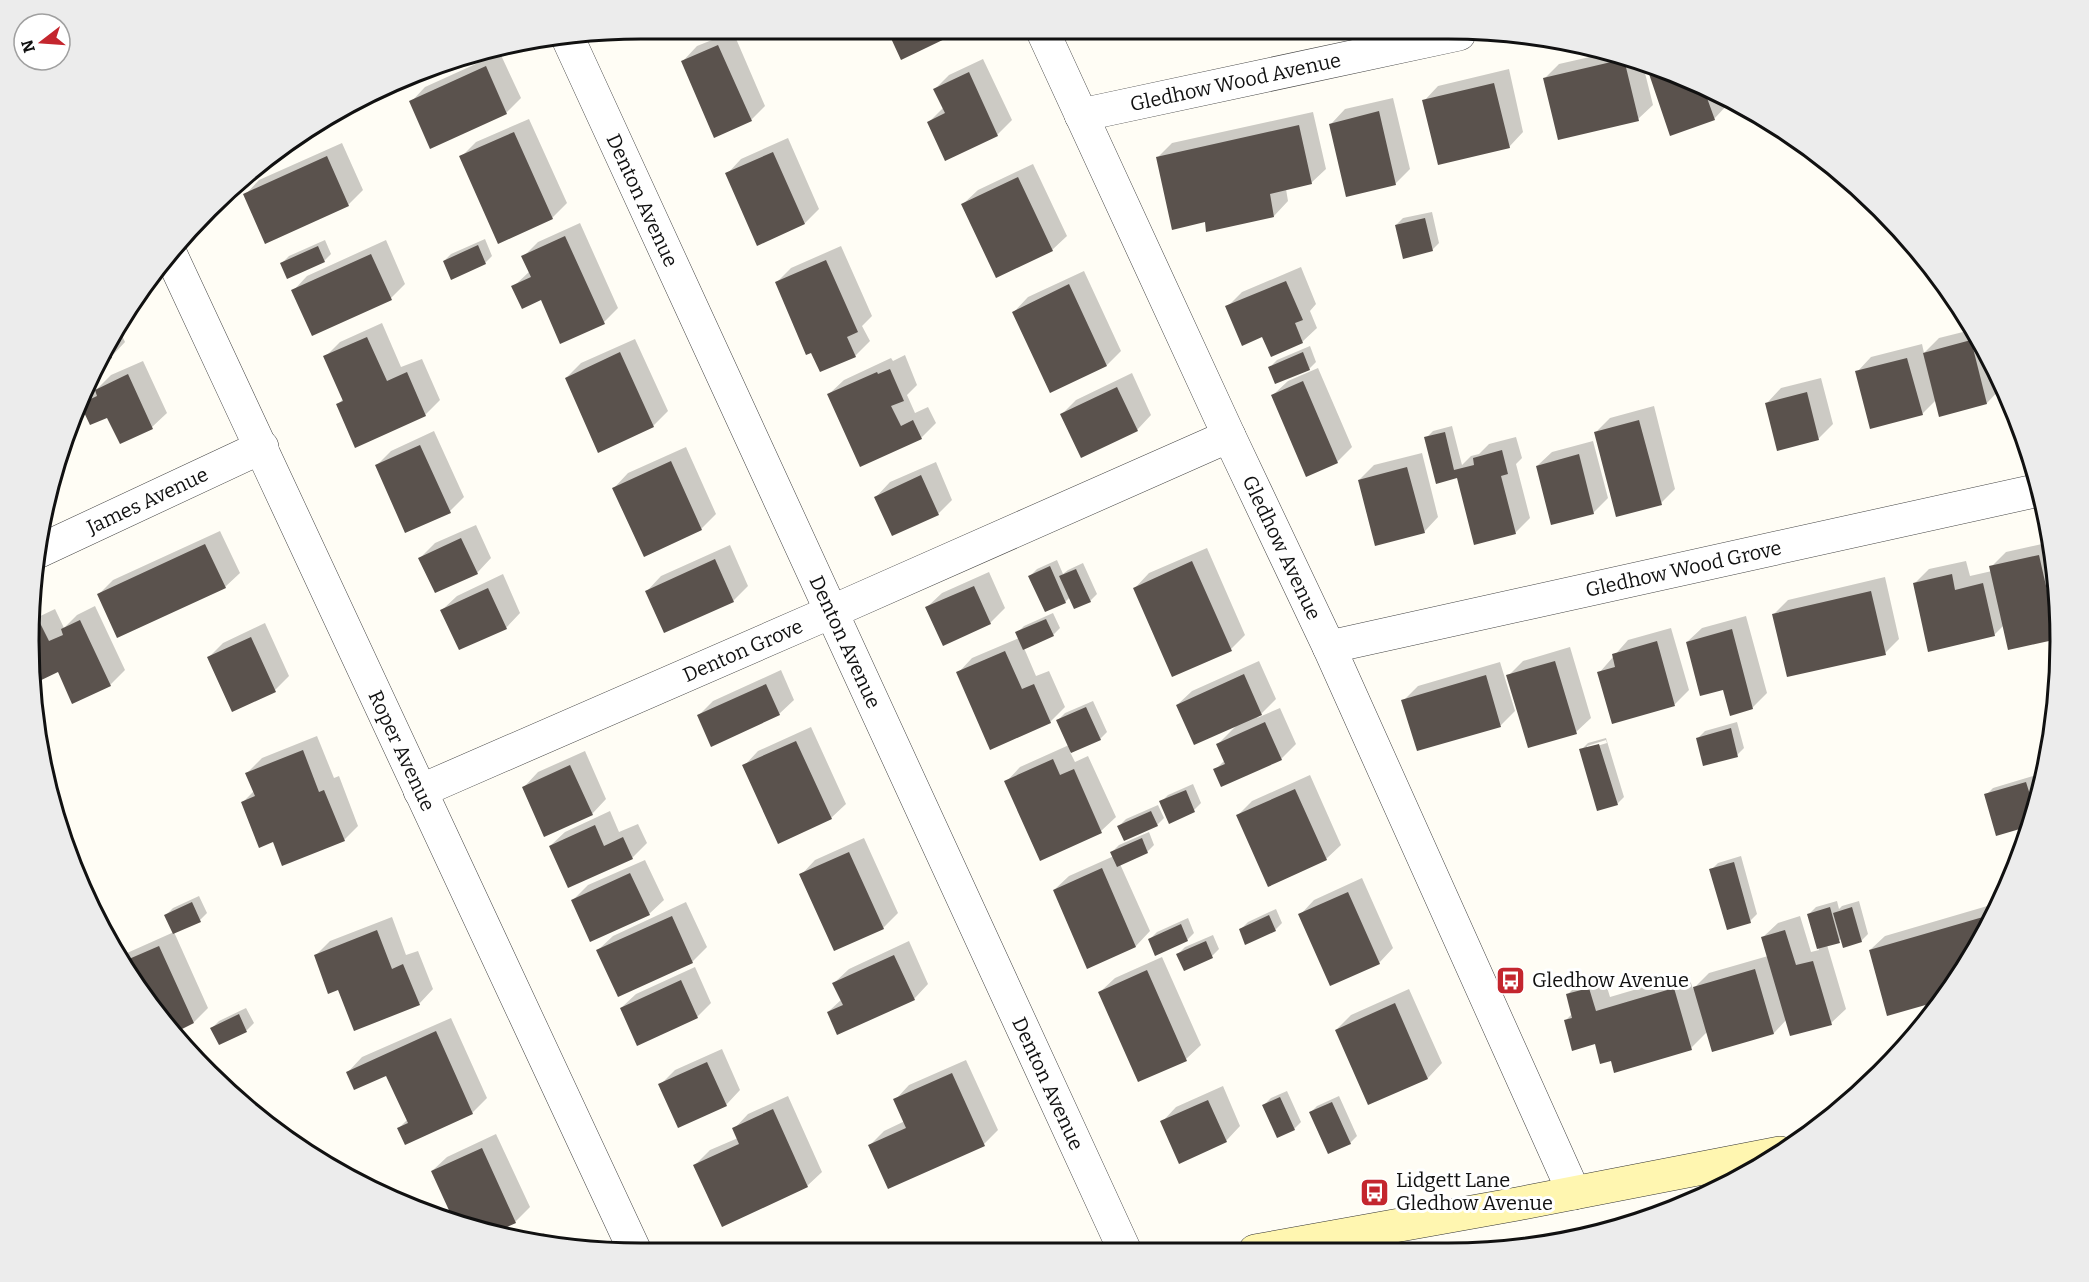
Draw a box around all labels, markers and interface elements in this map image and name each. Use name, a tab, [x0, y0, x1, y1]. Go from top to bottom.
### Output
north arrow	[12, 12, 72, 72]
text: N	[17, 38, 39, 55]
street label: Gledhow Wood Avenue	[1128, 48, 1343, 116]
street label: Denton Avenue	[602, 130, 683, 270]
street label: James Avenue	[82, 462, 212, 540]
street label: Gledhow Avenue	[1237, 471, 1326, 624]
street label: Gledhow Wood Grove	[1583, 535, 1784, 602]
street label: Denton Avenue	[804, 572, 886, 712]
street label: Denton Grove	[679, 614, 806, 687]
street label: Roper Avenue	[363, 687, 440, 815]
bus stop icon: Gledhow Avenue	[1495, 964, 1527, 996]
place label: Gledhow Avenue	[1532, 968, 1689, 992]
street label: Denton Avenue	[1007, 1013, 1089, 1154]
place label: Lidgett Lane Gledhow Avenue	[1396, 1168, 1553, 1215]
bus stop icon: Lidgett Lane Gledhow Avenue	[1359, 1176, 1391, 1208]

